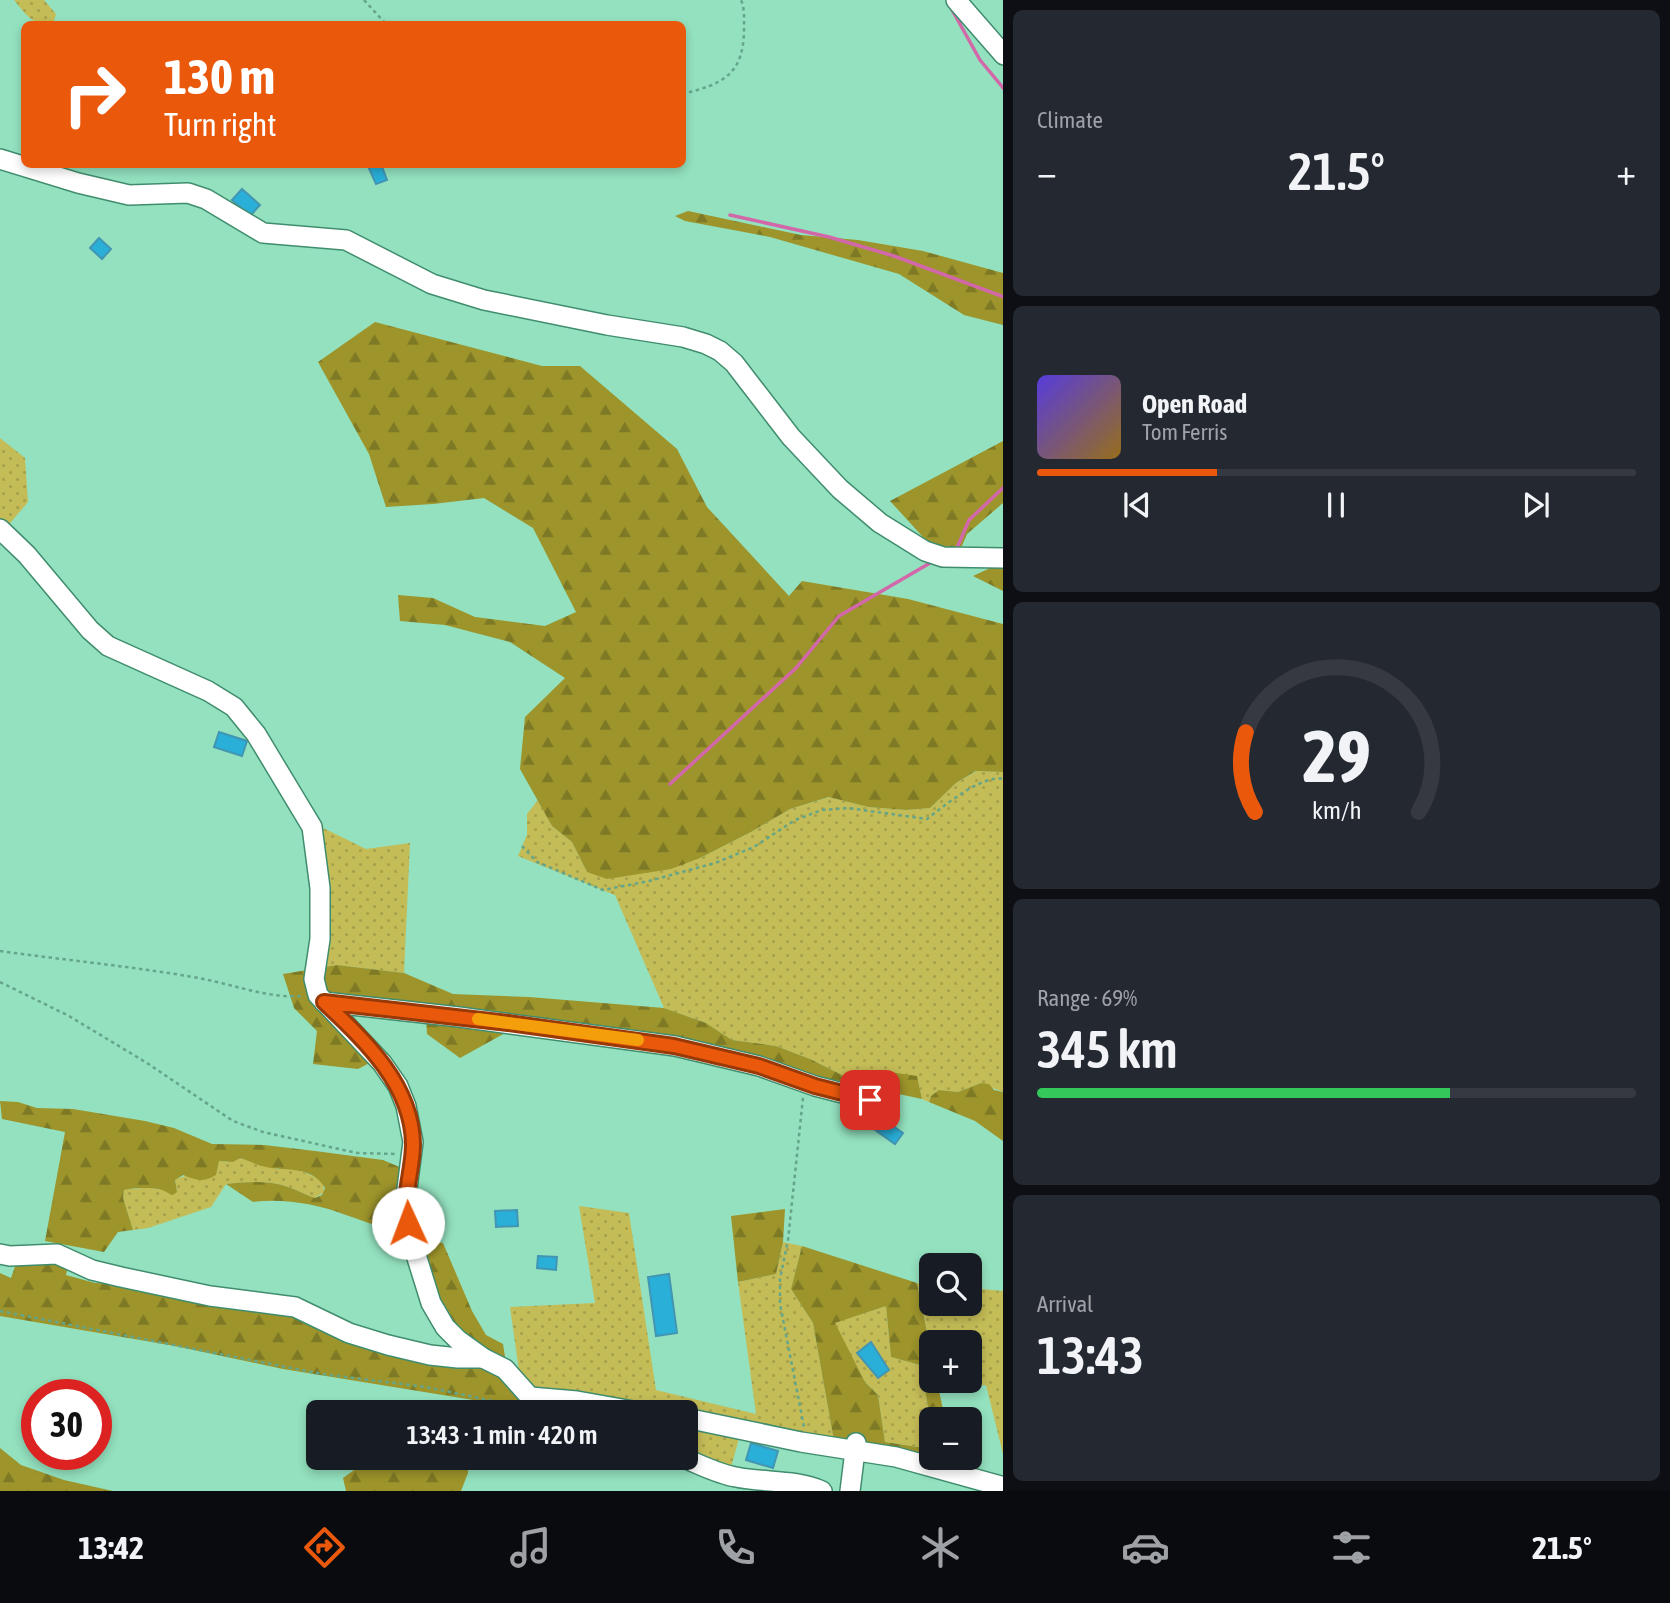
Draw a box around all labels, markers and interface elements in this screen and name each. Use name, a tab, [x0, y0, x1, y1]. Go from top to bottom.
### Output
text: 130 m	[164, 48, 275, 104]
icon: right	[49, 49, 140, 140]
text: Turn right	[164, 106, 277, 143]
text: Climate	[1037, 107, 1103, 133]
text: 21.5°	[1288, 141, 1385, 201]
text: −	[1037, 150, 1057, 193]
text: +	[1616, 150, 1636, 193]
text: Open Road	[1142, 389, 1247, 419]
text: Tom Ferris	[1142, 419, 1227, 445]
icon: previous	[1118, 486, 1156, 524]
icon: pause	[1317, 486, 1355, 524]
icon: next	[1517, 486, 1555, 524]
text: 29	[1302, 714, 1371, 797]
text: km/h	[1312, 795, 1361, 823]
text: Range · 69%	[1037, 985, 1137, 1011]
text: 345 km	[1037, 1019, 1178, 1079]
pin	[840, 1070, 900, 1130]
icon: arrive	[851, 1081, 889, 1119]
position arrow	[371, 1186, 445, 1260]
map controls	[919, 1253, 982, 1470]
button: search	[919, 1253, 982, 1316]
text: Arrival	[1037, 1291, 1093, 1317]
text: 13:43	[1037, 1325, 1144, 1385]
button: +	[919, 1330, 982, 1393]
speed limit sign: 30	[21, 1379, 112, 1470]
button: −	[919, 1407, 982, 1470]
text: 13:43 · 1 min · 420 m	[407, 1420, 597, 1450]
icon: directions	[300, 1523, 349, 1572]
icon: music	[506, 1523, 555, 1572]
icon: phone	[711, 1523, 760, 1572]
icon: climate	[916, 1523, 965, 1572]
icon: car	[1121, 1523, 1170, 1572]
icon: filters	[1327, 1523, 1376, 1572]
text: 13:42	[78, 1529, 144, 1566]
text: 21.5°	[1532, 1529, 1592, 1566]

